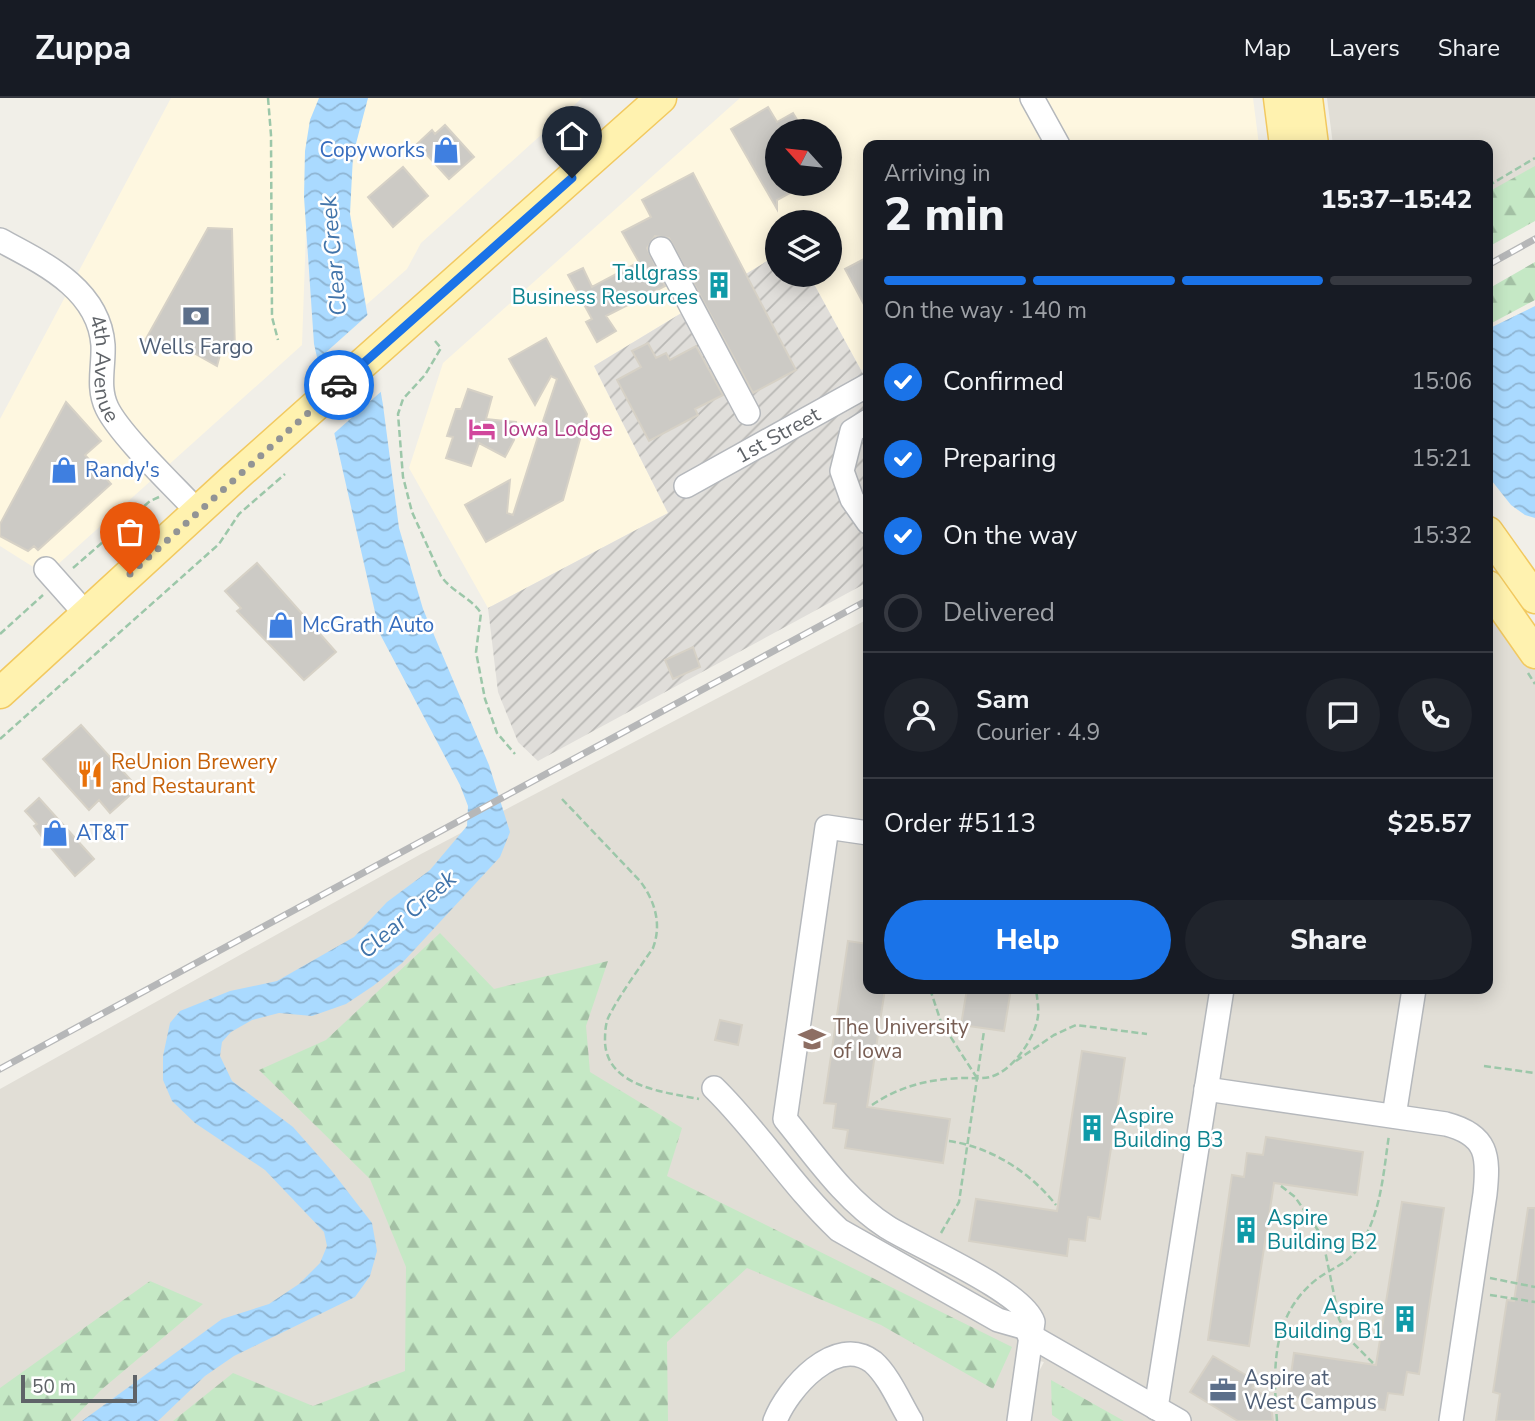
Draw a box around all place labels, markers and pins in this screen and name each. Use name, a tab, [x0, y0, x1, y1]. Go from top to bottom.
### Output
pin	[542, 106, 602, 178]
shop icon: Copyworks	[431, 135, 461, 165]
place label: Copyworks	[320, 136, 425, 164]
place label: Tallgrass Business Resources	[512, 259, 698, 311]
building icon: Tallgrass Business Resources	[704, 270, 734, 300]
bank icon: Wells Fargo	[181, 301, 211, 331]
place label: Wells Fargo	[139, 333, 253, 361]
hotel icon: Iowa Lodge	[467, 414, 497, 444]
place label: Iowa Lodge	[503, 415, 613, 443]
shop icon: Randy's	[49, 455, 79, 485]
place label: Randy's	[85, 456, 160, 484]
pin	[100, 502, 160, 574]
shop icon: McGrath Auto	[266, 610, 296, 640]
place label: McGrath Auto	[302, 611, 434, 639]
place label: ReUnion Brewery and Restaurant	[111, 748, 278, 800]
restaurant icon: ReUnion Brewery and Restaurant	[75, 759, 105, 789]
shop icon: AT&T	[40, 818, 70, 848]
place label: AT&T	[76, 819, 129, 847]
place label: The University of Iowa	[833, 1013, 969, 1065]
school or university icon: The University of Iowa	[797, 1024, 827, 1054]
place label: Aspire Building B3	[1113, 1102, 1224, 1154]
building icon: Aspire Building B3	[1077, 1113, 1107, 1143]
place label: Aspire Building B2	[1267, 1204, 1378, 1256]
building icon: Aspire Building B2	[1231, 1215, 1261, 1245]
place label: Aspire Building B1	[1273, 1293, 1384, 1345]
building icon: Aspire Building B1	[1390, 1304, 1420, 1334]
place label: Aspire at West Campus	[1244, 1364, 1377, 1416]
office icon: Aspire at West Campus	[1208, 1375, 1238, 1405]

